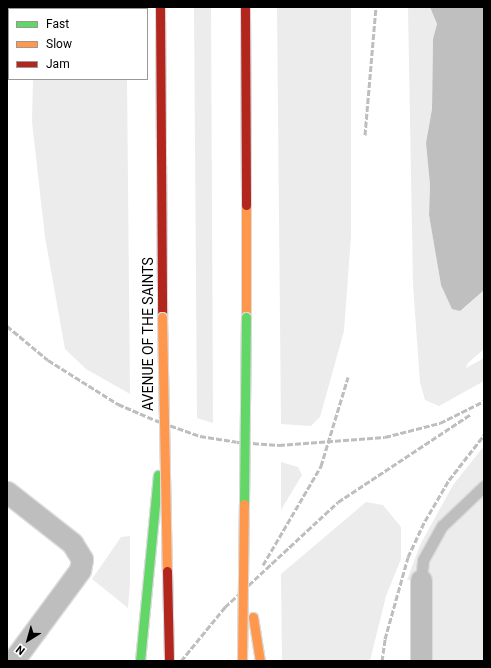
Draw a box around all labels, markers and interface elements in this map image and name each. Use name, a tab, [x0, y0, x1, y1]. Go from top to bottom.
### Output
legend	[8, 8, 148, 80]
text: Fast	[46, 17, 69, 31]
text: Slow	[46, 37, 72, 51]
text: Jam	[46, 57, 70, 71]
street label: AVENUE OF THE SAINTS	[140, 257, 156, 411]
north arrow	[8, 620, 48, 660]
text: N	[13, 642, 27, 658]

